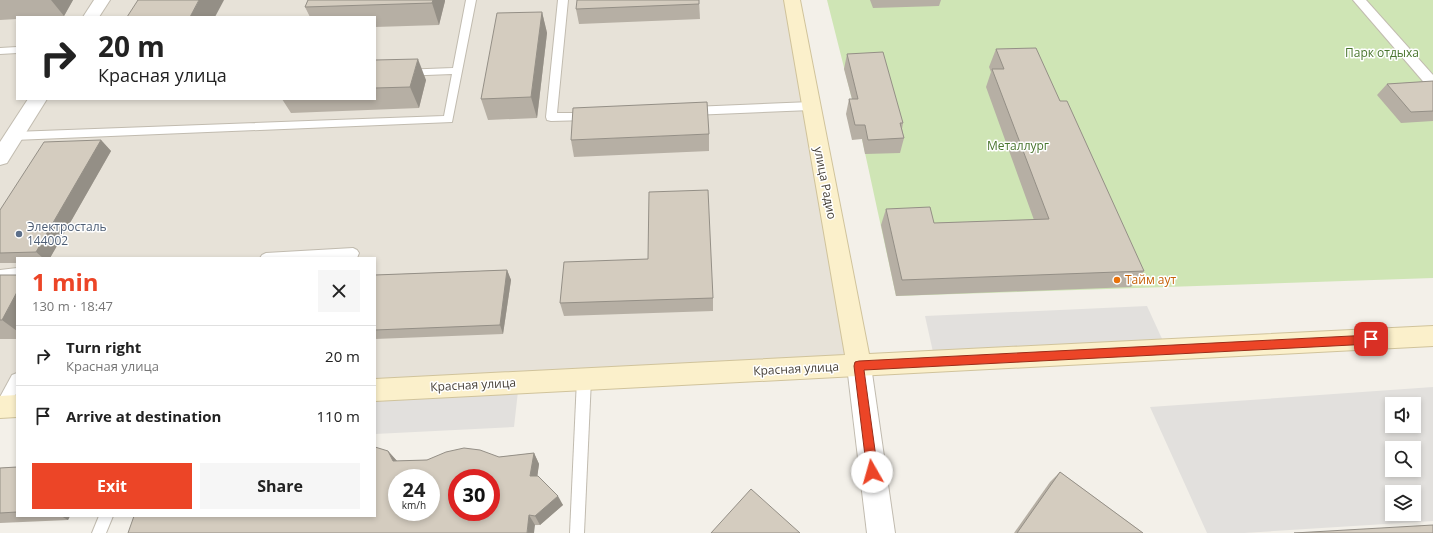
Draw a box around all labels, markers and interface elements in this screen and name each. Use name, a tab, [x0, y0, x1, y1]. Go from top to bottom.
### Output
text: 20 m	[98, 27, 165, 65]
icon: right	[32, 32, 84, 84]
park label: Парк отдыха	[1345, 44, 1419, 61]
text: Красная улица	[98, 63, 227, 87]
park label: Металлург	[987, 137, 1049, 154]
street label: улица Радио	[810, 145, 841, 221]
place label: Электросталь 144002	[27, 218, 107, 249]
marker: Электросталь 144002	[14, 229, 24, 239]
text: 1 min	[32, 265, 99, 298]
button: close	[318, 270, 360, 312]
place label: Тайм аут	[1125, 271, 1177, 288]
marker: Тайм аут	[1112, 275, 1122, 285]
text: 130 m · 18:47	[32, 297, 113, 315]
pin	[1354, 322, 1388, 356]
icon: arrive	[1360, 328, 1382, 350]
text: Turn right	[66, 337, 141, 357]
icon: right	[32, 345, 54, 367]
text: 20 m	[325, 346, 360, 366]
text: Красная улица	[66, 357, 159, 375]
street label: Красная улица	[753, 358, 839, 379]
street label: Красная улица	[430, 374, 516, 395]
map controls	[1385, 397, 1421, 521]
button: sound	[1385, 397, 1421, 433]
icon: arrive	[32, 405, 54, 427]
text: Arrive at destination	[66, 406, 221, 426]
text: 110 m	[316, 406, 360, 426]
button: search	[1385, 441, 1421, 477]
position arrow	[851, 451, 893, 493]
button: Exit	[32, 463, 192, 509]
button: Share	[200, 463, 360, 509]
speed limit sign: 30	[448, 469, 500, 521]
text: 24	[403, 476, 425, 503]
button: layers	[1385, 485, 1421, 521]
text: km/h	[402, 498, 426, 512]

